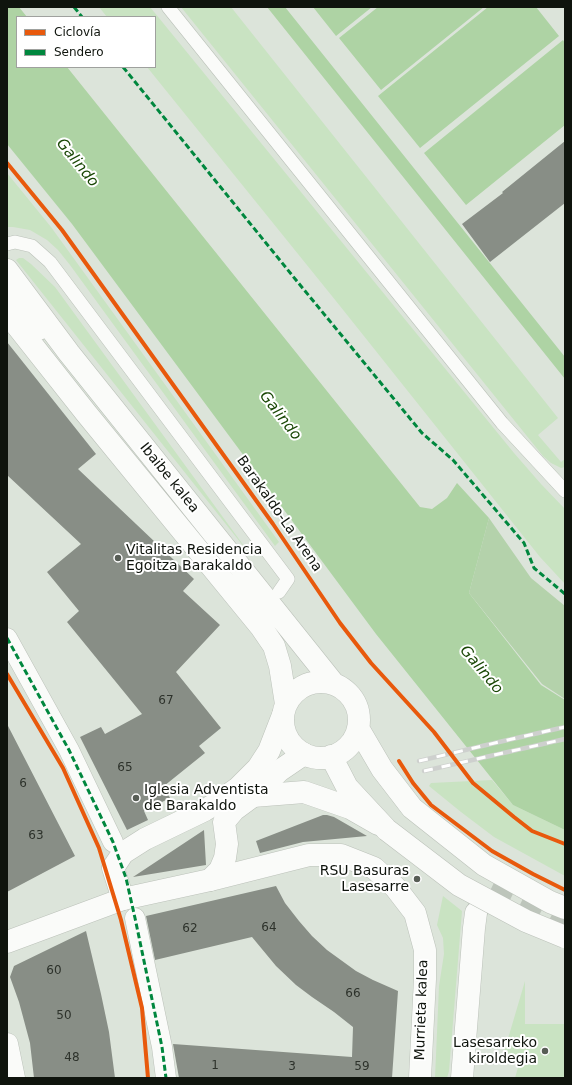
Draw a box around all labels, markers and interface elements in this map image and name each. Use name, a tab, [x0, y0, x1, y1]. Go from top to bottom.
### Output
legend	[16, 16, 156, 68]
text: Ciclovía	[54, 25, 101, 39]
text: Sendero	[54, 45, 104, 59]
water label: Galindo	[52, 135, 102, 191]
water label: Galindo	[255, 388, 305, 444]
street label: Ibaibe kalea	[136, 440, 202, 516]
street label: Barakaldo-La Arena	[233, 453, 325, 575]
place label: Vitalitas Residencia Egoitza Barakaldo	[126, 542, 262, 574]
marker: Vitalitas Residencia Egoitza Barakaldo	[113, 553, 123, 563]
water label: Galindo	[456, 642, 506, 698]
house number: 67	[158, 694, 174, 708]
house number: 65	[117, 761, 133, 775]
house number: 6	[19, 777, 27, 791]
place label: Iglesia Adventista de Barakaldo	[144, 782, 268, 814]
marker: Iglesia Adventista de Barakaldo	[131, 793, 141, 803]
house number: 63	[28, 829, 44, 843]
place label: RSU Basuras Lasesarre	[320, 863, 409, 896]
marker: RSU Basuras Lasesarre	[412, 874, 422, 884]
house number: 64	[261, 921, 277, 935]
house number: 62	[182, 922, 198, 936]
street label: Murrieta kalea	[412, 959, 432, 1061]
house number: 60	[46, 964, 62, 978]
house number: 66	[345, 987, 361, 1001]
house number: 50	[56, 1009, 72, 1023]
place label: Lasesarreko kiroldegia	[453, 1035, 537, 1068]
marker: Lasesarreko kiroldegia	[540, 1046, 550, 1056]
house number: 48	[64, 1051, 80, 1065]
house number: 1	[211, 1059, 219, 1073]
house number: 3	[288, 1060, 296, 1074]
house number: 59	[354, 1060, 370, 1074]

